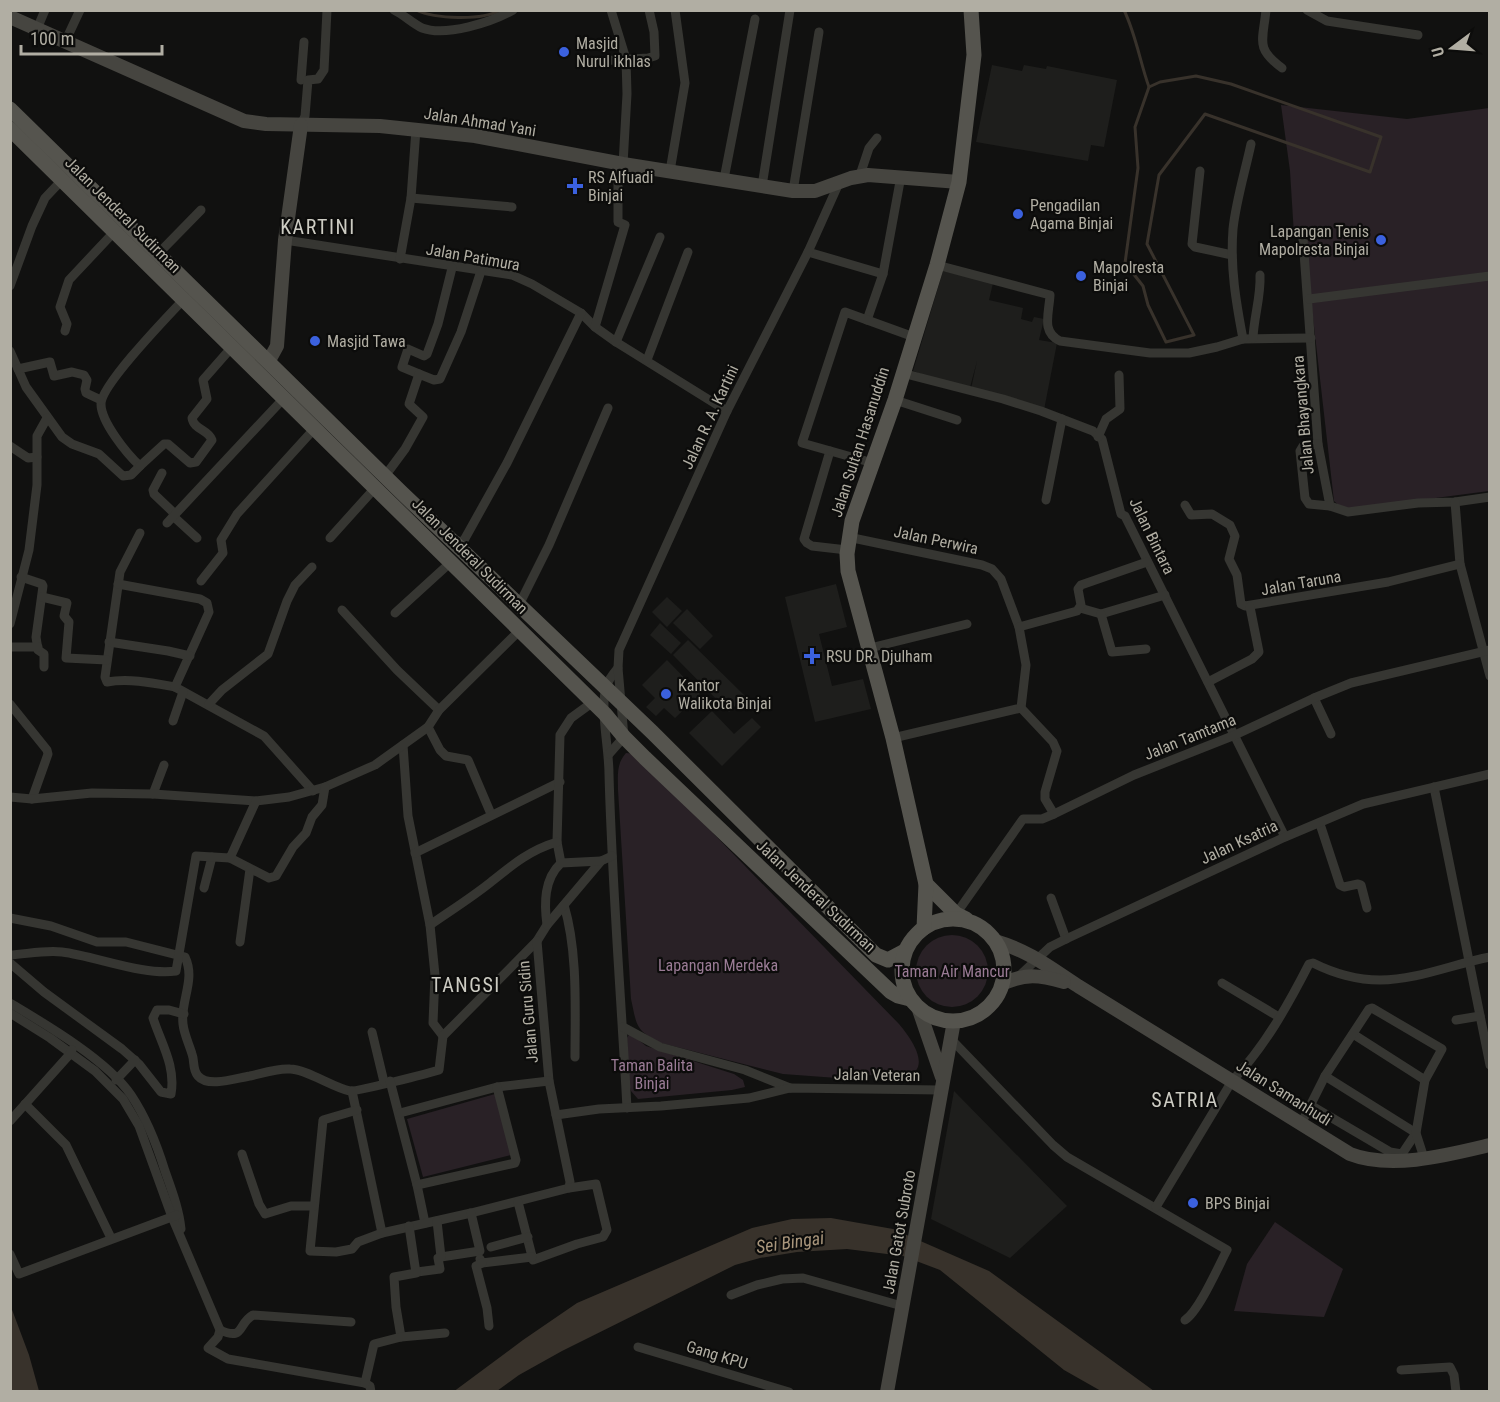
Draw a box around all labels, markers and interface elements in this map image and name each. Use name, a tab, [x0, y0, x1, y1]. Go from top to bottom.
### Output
scale bar	[21, 18, 162, 56]
north arrow	[1422, 18, 1482, 78]
text: 100 m	[30, 28, 74, 49]
place label: Masjid Nurul ikhlas	[576, 34, 651, 71]
marker: Masjid Nurul ikhlas	[557, 45, 571, 59]
text: U	[1428, 45, 1448, 59]
street label: Jalan Ahmad Yani	[423, 104, 537, 140]
street label: Jalan Jenderal Sudirman	[61, 153, 185, 277]
place label: RS Alfuadi Binjai	[588, 168, 653, 205]
marker: RS Alfuadi Binjai	[566, 177, 584, 195]
place label: Pengadilan Agama Binjai	[1030, 196, 1113, 233]
marker: Pengadilan Agama Binjai	[1011, 207, 1025, 221]
district label: KARTINI	[280, 215, 356, 239]
place label: Lapangan Tenis Mapolresta Binjai	[1259, 222, 1369, 259]
marker: Lapangan Tenis Mapolresta Binjai	[1374, 233, 1388, 247]
street label: Jalan Patimura	[425, 239, 521, 275]
place label: Mapolresta Binjai	[1093, 258, 1164, 295]
marker: Mapolresta Binjai	[1074, 269, 1088, 283]
place label: Masjid Tawa	[327, 332, 406, 351]
marker: Masjid Tawa	[308, 334, 322, 348]
street label: Jalan Bhayangkara	[1288, 355, 1318, 475]
street label: Jalan R. A. Kartini	[677, 362, 743, 472]
street label: Jalan Sultan Hasanuddin	[827, 364, 893, 520]
street label: Jalan Jenderal Sudirman	[408, 494, 532, 618]
street label: Jalan Bintara	[1125, 495, 1179, 577]
street label: Jalan Perwira	[892, 522, 980, 558]
street label: Jalan Taruna	[1259, 567, 1343, 599]
marker: RSU DR. Djulham	[803, 647, 821, 665]
place label: RSU DR. Djulham	[826, 647, 933, 666]
place label: Kantor Walikota Binjai	[678, 676, 771, 713]
marker: Kantor Walikota Binjai	[659, 687, 673, 701]
street label: Jalan Tamtama	[1141, 710, 1239, 764]
street label: Jalan Ksatria	[1197, 816, 1281, 868]
street label: Jalan Jenderal Sudirman	[752, 836, 880, 956]
park label: Lapangan Merdeka	[658, 956, 778, 975]
street label: Jalan Guru Sidin	[514, 960, 542, 1064]
park label: Taman Air Mancur	[894, 962, 1010, 981]
district label: TANGSI	[431, 973, 501, 997]
park label: Taman Balita Binjai	[611, 1056, 693, 1093]
street label: Jalan Samanhudi	[1233, 1056, 1335, 1130]
street label: Jalan Veteran	[834, 1065, 920, 1085]
district label: SATRIA	[1151, 1088, 1219, 1112]
street label: Jalan Gatot Subroto	[879, 1169, 919, 1295]
place label: BPS Binjai	[1205, 1194, 1270, 1213]
marker: BPS Binjai	[1186, 1196, 1200, 1210]
water label: Sei Bingai	[755, 1227, 826, 1257]
street label: Gang KPU	[684, 1337, 750, 1373]

